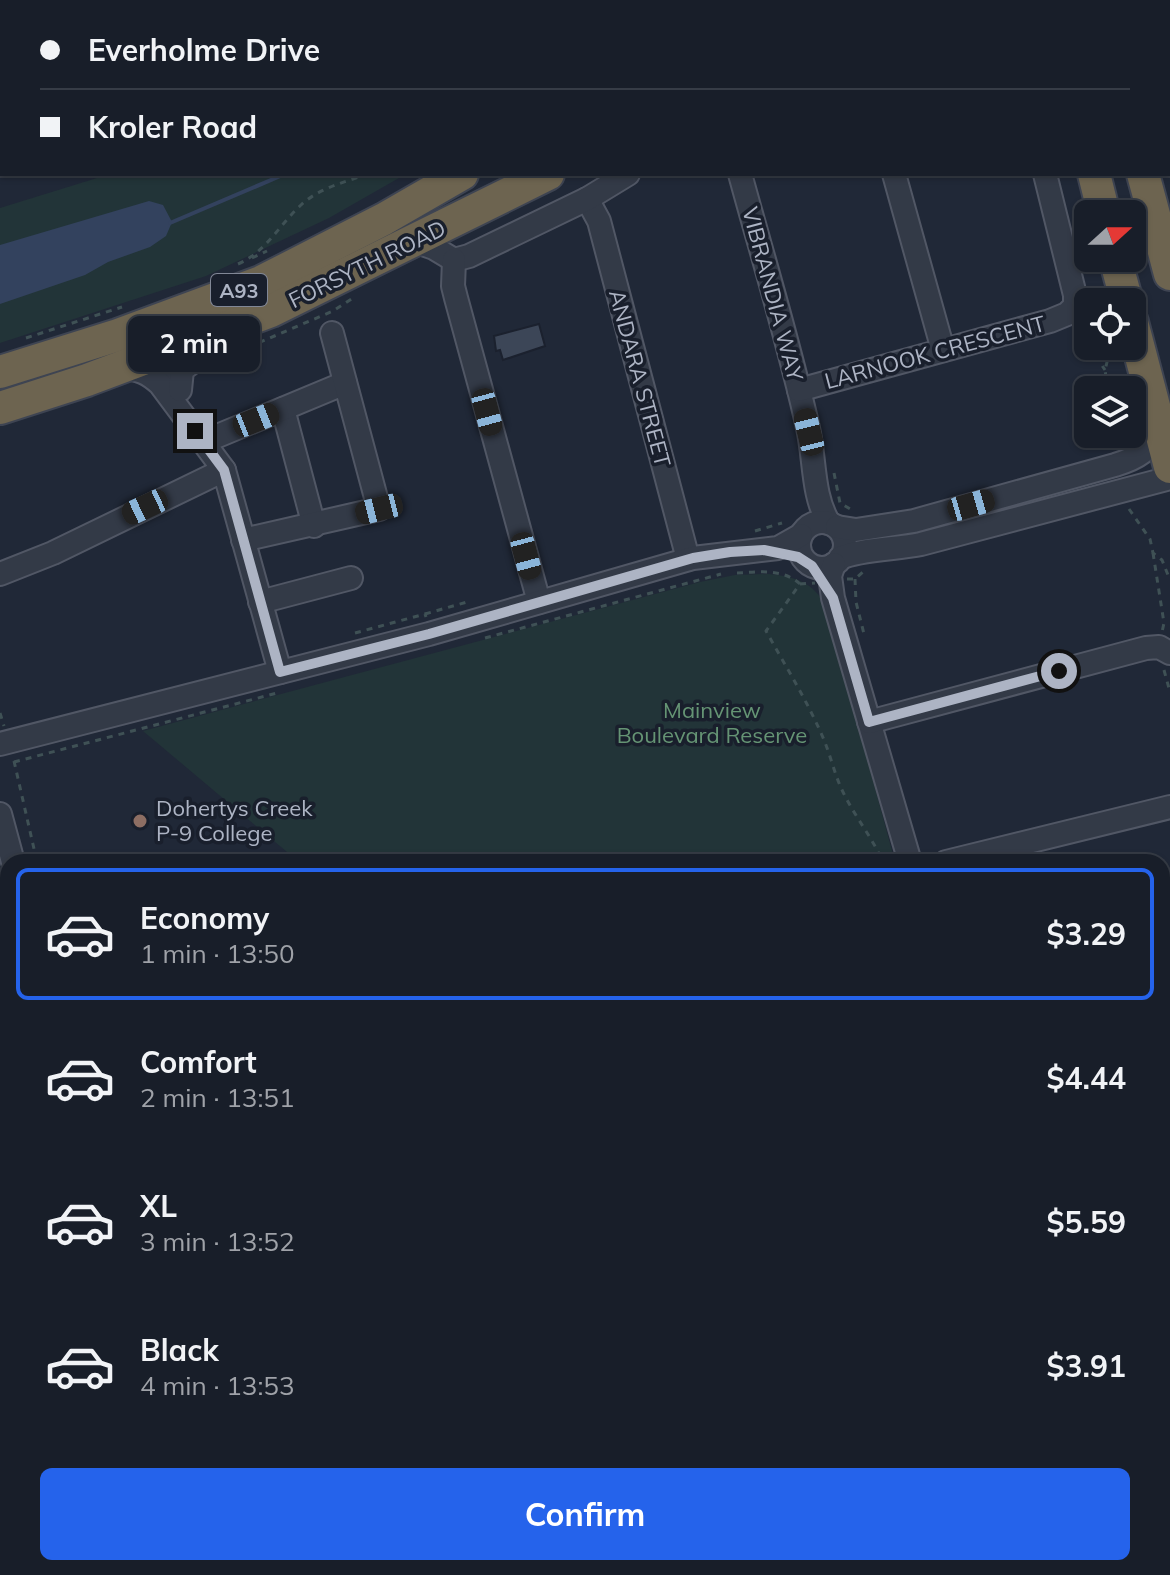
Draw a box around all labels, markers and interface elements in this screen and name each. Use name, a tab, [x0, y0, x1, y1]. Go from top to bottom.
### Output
text: Everholme Drive	[88, 31, 320, 69]
text: Kroler Road	[88, 108, 257, 146]
north arrow	[1074, 200, 1146, 272]
map controls	[1074, 200, 1146, 448]
street label: VIBRANDIA WAY	[736, 204, 810, 385]
street label: FORSYTH ROAD	[284, 214, 450, 314]
road number: A93	[211, 274, 267, 306]
street label: ANDARA STREET	[603, 286, 677, 470]
button: locate	[1074, 288, 1146, 360]
street label: LARNOOK CRESCENT	[822, 309, 1048, 395]
callout: 2 min	[129, 315, 261, 371]
text: 2 min	[160, 327, 228, 360]
button: layers	[1074, 376, 1146, 448]
car	[469, 386, 505, 438]
car	[229, 400, 283, 440]
car	[792, 406, 826, 458]
route end	[177, 413, 213, 449]
car	[118, 486, 172, 528]
car	[945, 487, 997, 523]
car	[353, 492, 405, 526]
car	[508, 530, 544, 582]
route start	[1041, 653, 1077, 689]
park label: Mainview Boulevard Reserve	[617, 696, 807, 749]
place label: Dohertys Creek P-9 College	[156, 794, 313, 847]
marker: Dohertys Creek P-9 College	[131, 812, 149, 830]
icon: car	[44, 898, 116, 970]
text: Economy	[140, 899, 269, 937]
text: $3.29	[1047, 915, 1126, 953]
text: 1 min · 13:50	[140, 937, 295, 970]
icon: car	[44, 1042, 116, 1114]
text: Comfort	[140, 1043, 257, 1081]
text: $4.44	[1047, 1059, 1126, 1097]
text: 2 min · 13:51	[140, 1081, 295, 1114]
icon: car	[44, 1186, 116, 1258]
text: XL	[140, 1187, 177, 1225]
text: $5.59	[1047, 1203, 1126, 1241]
text: 3 min · 13:52	[140, 1225, 295, 1258]
icon: car	[44, 1330, 116, 1402]
text: Black	[140, 1331, 219, 1369]
text: $3.91	[1047, 1347, 1126, 1385]
text: 4 min · 13:53	[140, 1369, 295, 1402]
button: Confirm	[40, 1468, 1130, 1560]

